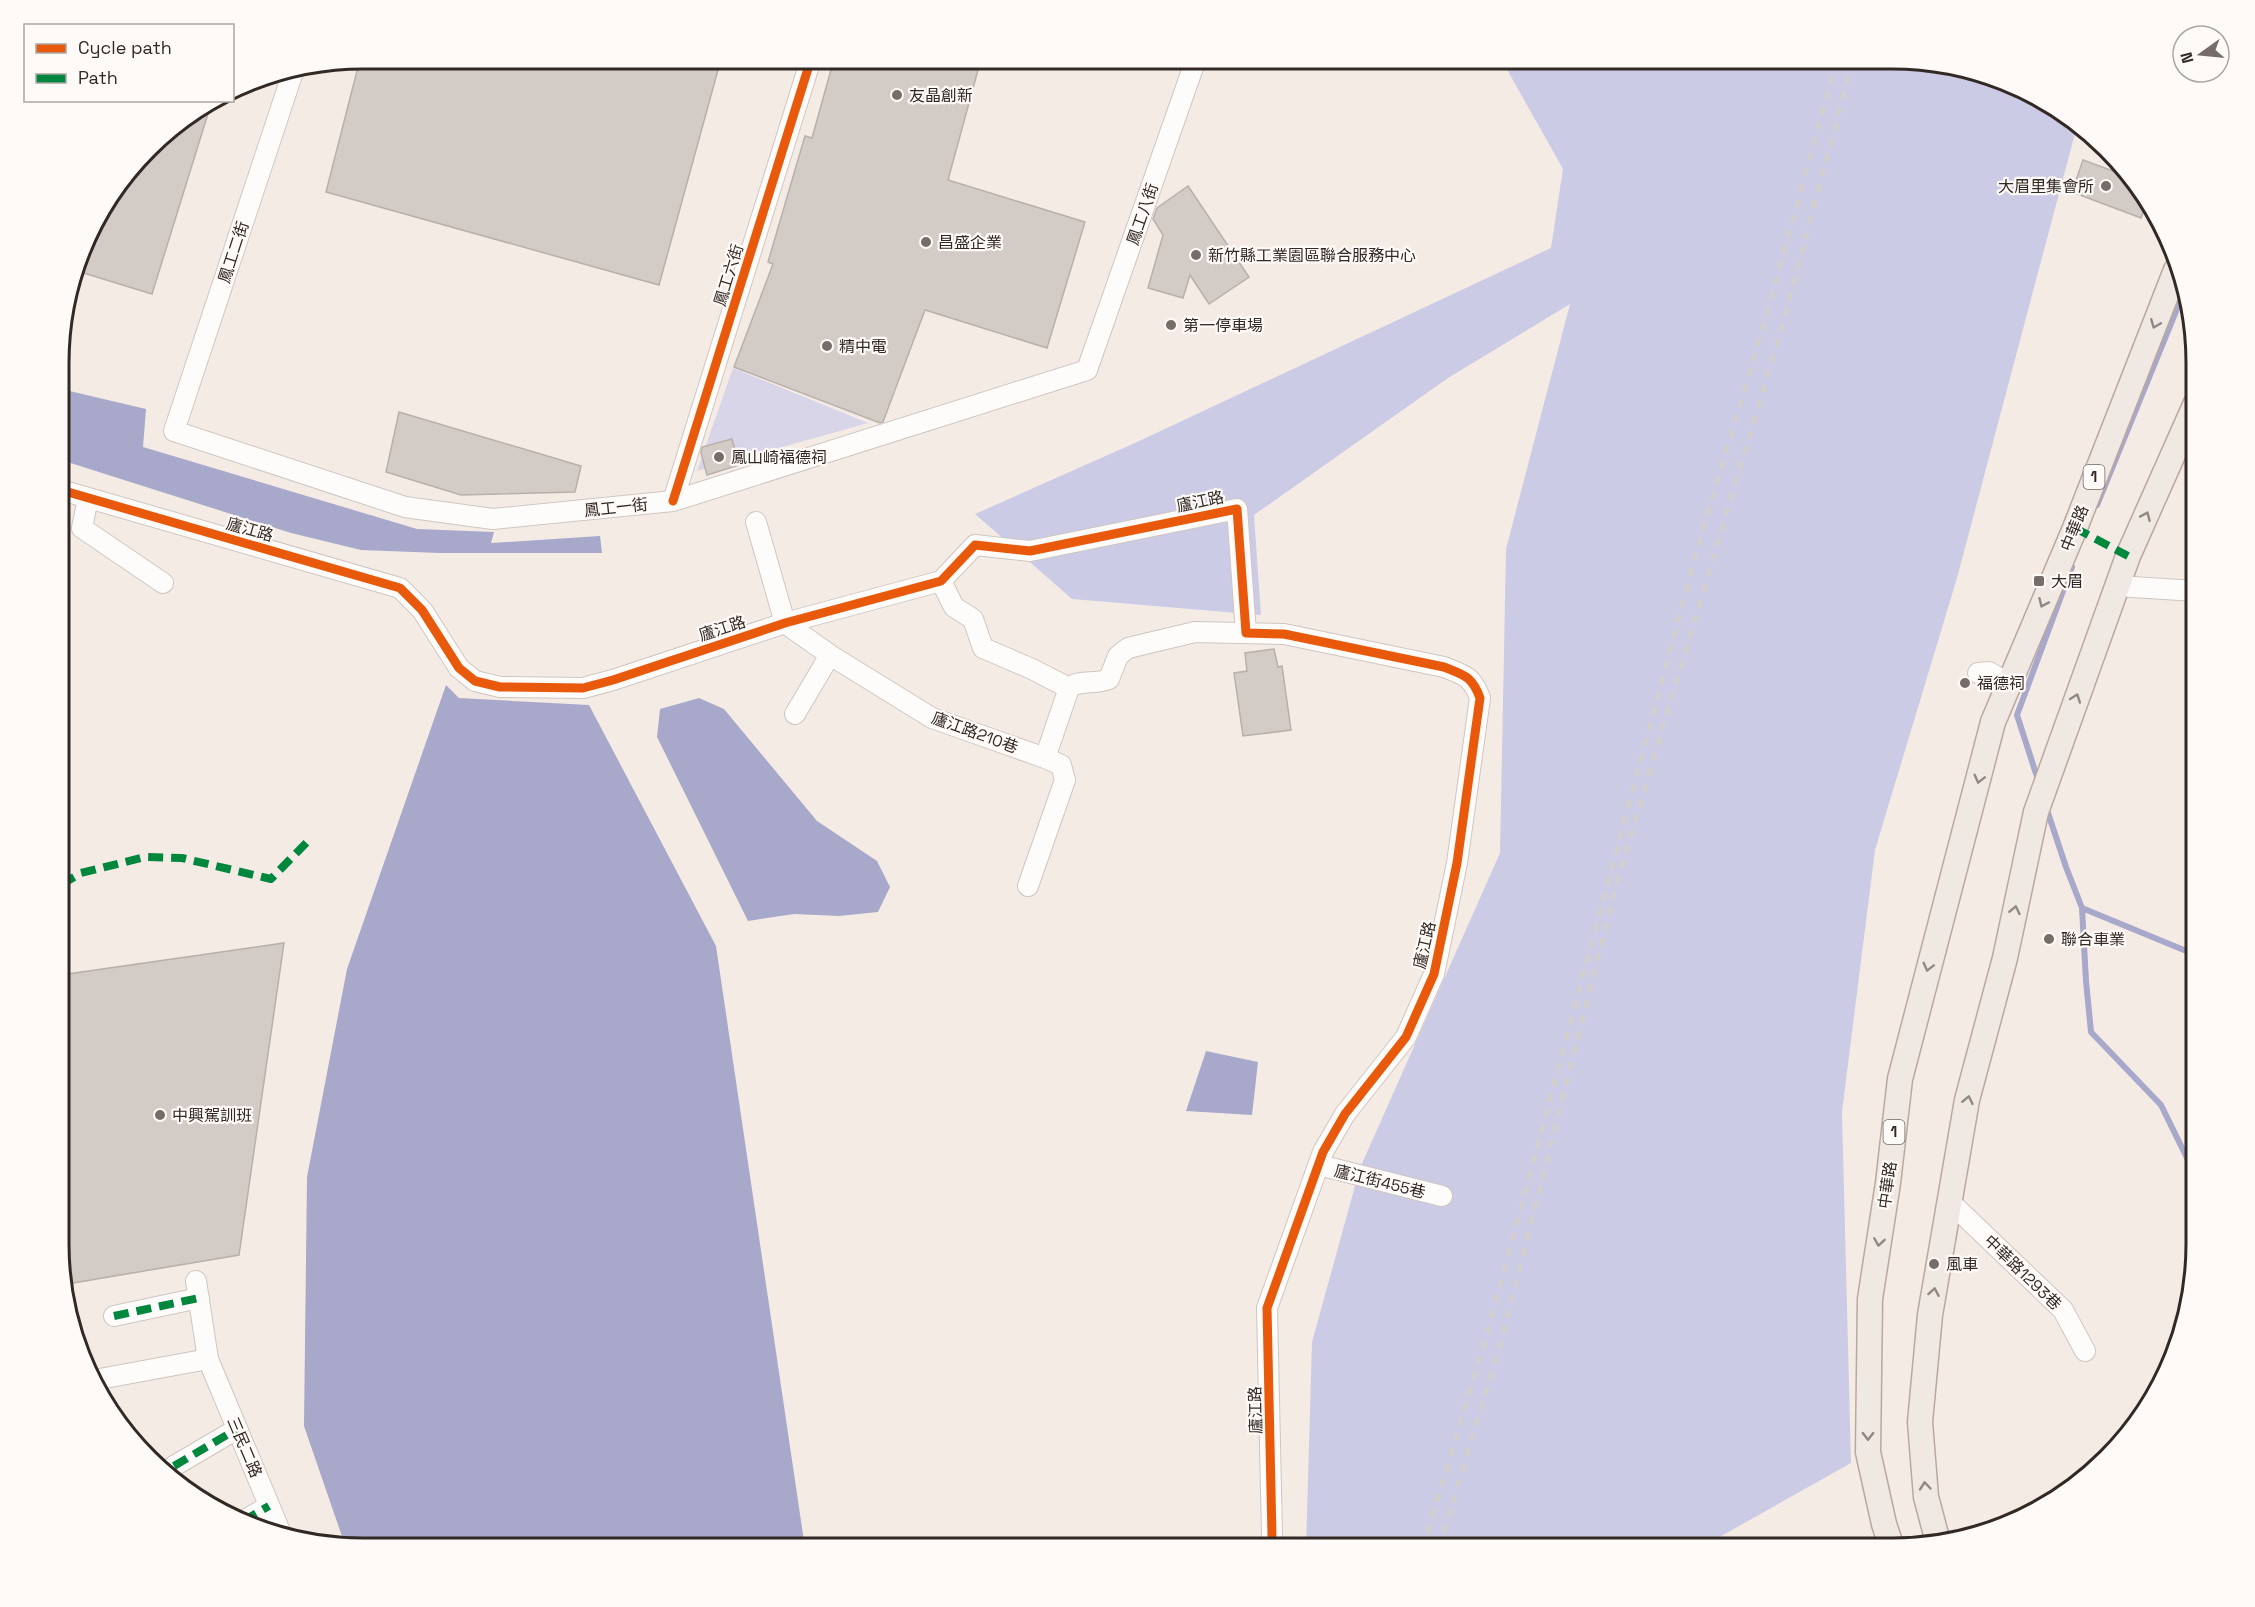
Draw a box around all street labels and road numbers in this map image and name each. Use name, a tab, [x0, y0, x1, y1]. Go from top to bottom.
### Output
street label: 鳳工八街	[1122, 180, 1163, 248]
street label: 鳳工二街	[214, 218, 253, 286]
street label: 鳳工六街	[709, 241, 748, 309]
road number: 1	[2084, 465, 2104, 489]
street label: 廬江路	[1174, 486, 1226, 517]
street label: 鳳工一街	[583, 494, 649, 521]
street label: 中華路	[2056, 502, 2093, 554]
street label: 廬江路	[224, 513, 276, 546]
street label: 廬江路	[696, 611, 748, 646]
street label: 廬江路210巷	[929, 707, 1021, 758]
street label: 廬江路	[1409, 919, 1440, 971]
road number: 1	[1884, 1120, 1904, 1144]
street label: 廬江街455巷	[1332, 1160, 1428, 1203]
street label: 中華路	[1874, 1160, 1901, 1210]
street label: 中華路1293巷	[1979, 1230, 2066, 1315]
street label: 廬江路	[1245, 1386, 1266, 1434]
street label: 三民二路	[222, 1414, 267, 1481]

